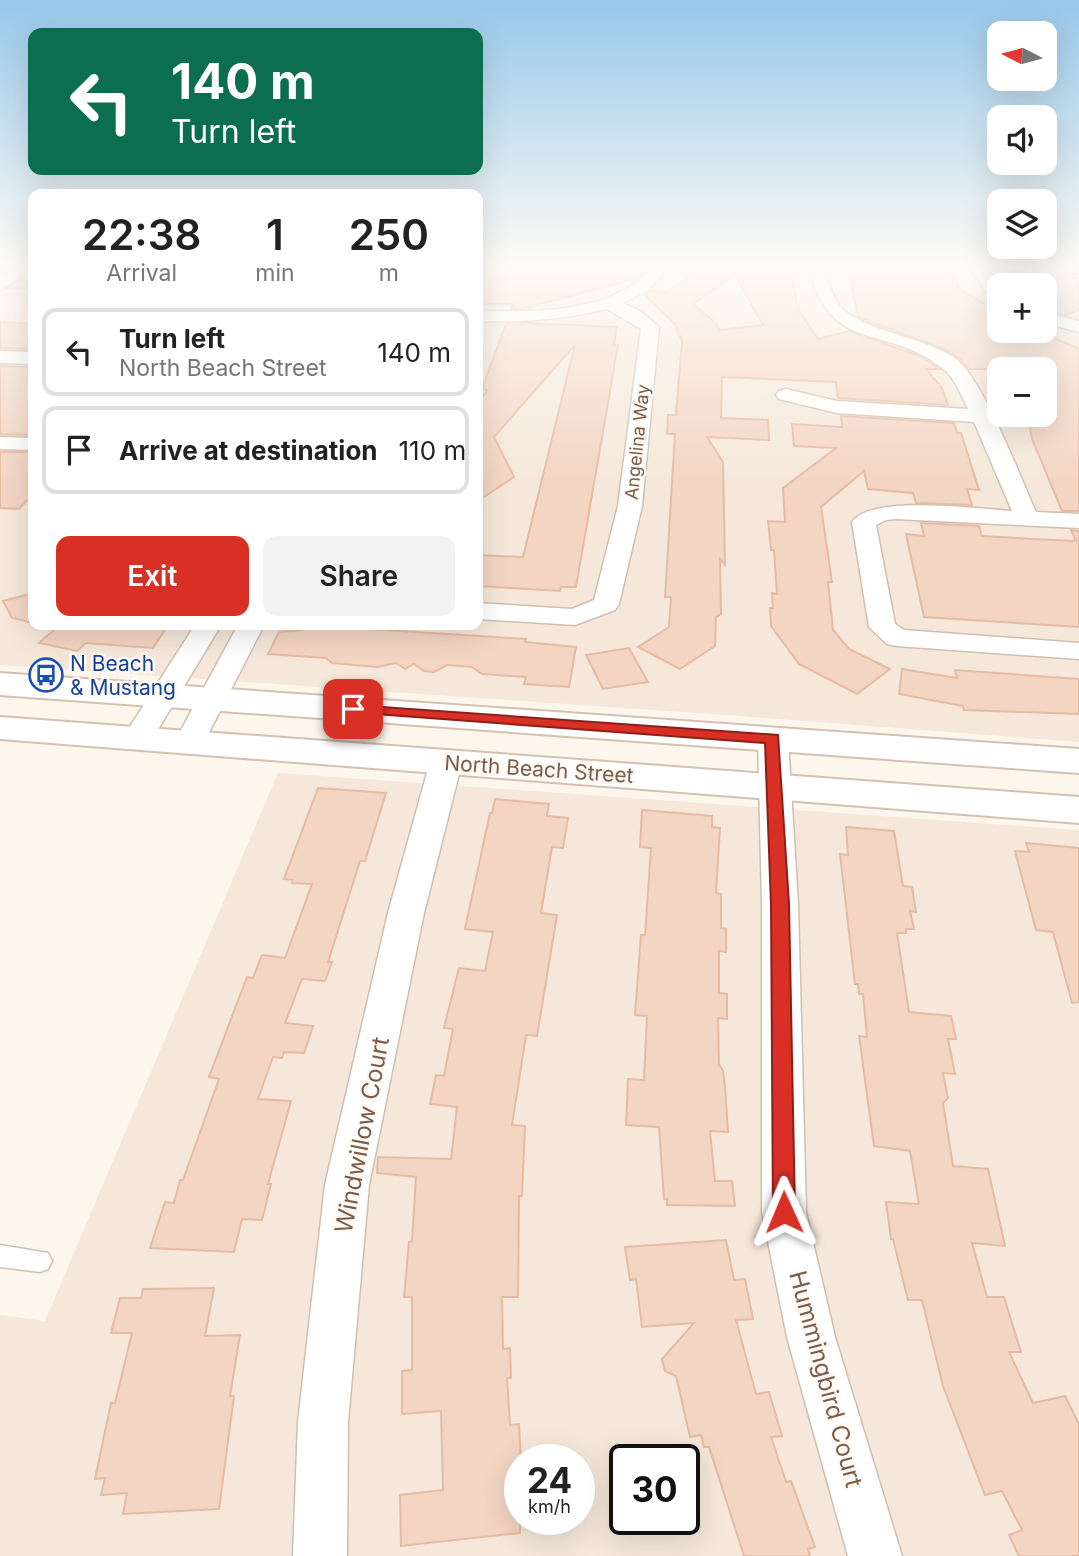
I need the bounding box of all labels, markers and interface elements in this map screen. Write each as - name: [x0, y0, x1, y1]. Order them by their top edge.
- north arrow: [987, 21, 1057, 91]
- map controls: [987, 21, 1057, 427]
- text: 140 m: [171, 52, 315, 111]
- icon: left: [56, 56, 147, 147]
- button: sound: [987, 105, 1057, 175]
- text: Turn left: [171, 112, 296, 151]
- button: layers: [987, 189, 1057, 259]
- text: 22:38: [82, 209, 201, 260]
- text: 1: [266, 209, 284, 260]
- text: 250: [349, 209, 429, 260]
- text: Arrival: [106, 259, 177, 287]
- text: min: [255, 259, 295, 287]
- text: m: [379, 259, 399, 287]
- button: +: [987, 273, 1057, 343]
- text: Turn left: [119, 323, 225, 354]
- icon: left: [60, 333, 98, 371]
- text: 140 m: [377, 337, 451, 368]
- text: North Beach Street: [119, 354, 326, 382]
- button: −: [987, 357, 1057, 427]
- street label: Angelina Way: [620, 383, 654, 501]
- icon: arrive: [60, 431, 98, 469]
- text: Arrive at destination: [119, 435, 378, 466]
- text: 110 m: [399, 435, 466, 466]
- button: Exit: [56, 536, 249, 616]
- button: Share: [263, 536, 455, 616]
- place label: N Beach & Mustang: [70, 651, 176, 700]
- bus stop icon: N Beach & Mustang: [27, 656, 65, 694]
- pin: [323, 679, 383, 739]
- icon: arrive: [334, 690, 372, 728]
- street label: North Beach Street: [444, 750, 634, 788]
- street label: Windwillow Court: [329, 1034, 395, 1236]
- position arrow: [747, 1175, 821, 1249]
- street label: Hummingbird Court: [783, 1268, 869, 1490]
- speed limit sign: 30: [609, 1444, 700, 1535]
- text: 24: [527, 1459, 572, 1501]
- text: km/h: [528, 1496, 571, 1517]

